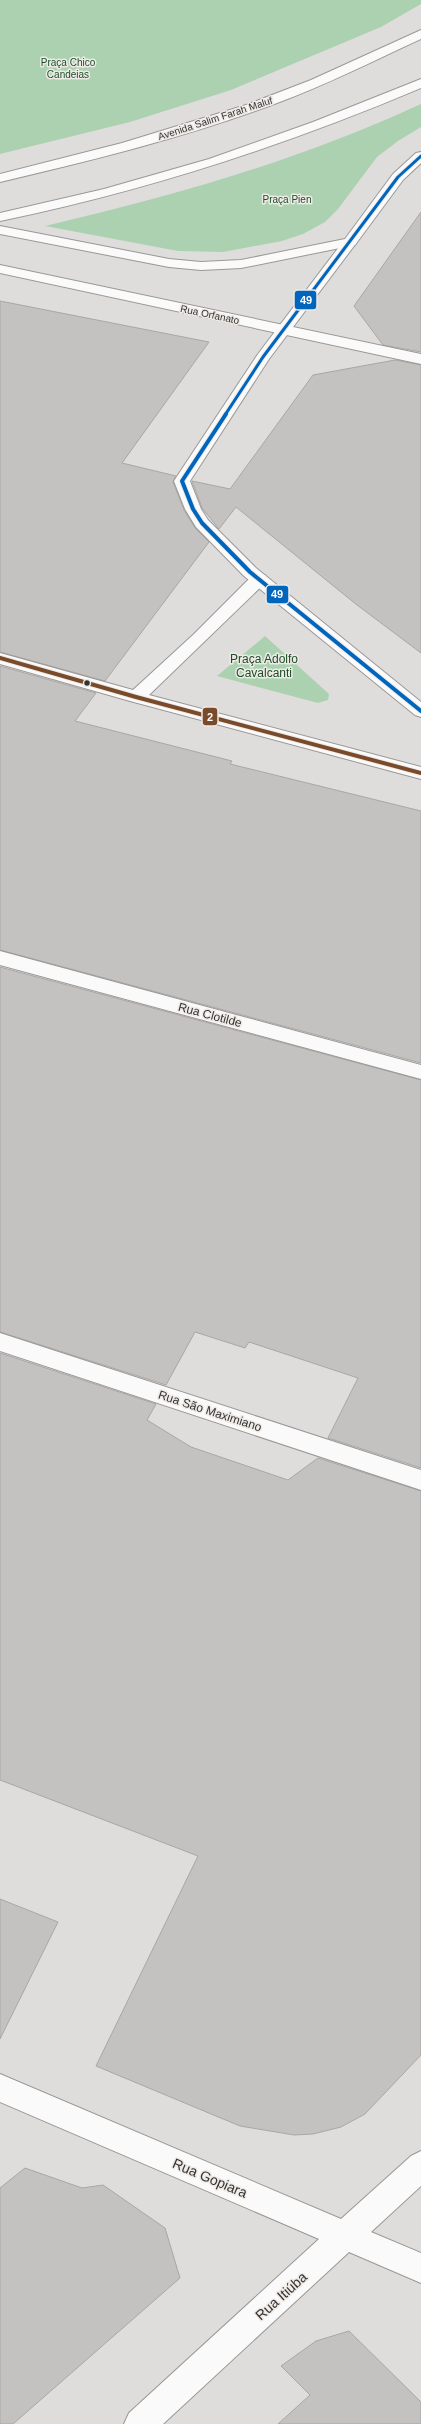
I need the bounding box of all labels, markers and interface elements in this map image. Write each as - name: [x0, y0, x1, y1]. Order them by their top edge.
- park label: Praça Chico Candeias: [41, 57, 96, 80]
- street label: Avenida Salim Farah Maluf: [156, 95, 274, 142]
- park label: Praça Pien: [263, 194, 311, 205]
- line badge: 49: [294, 290, 317, 310]
- text: 49: [300, 294, 312, 306]
- street label: Rua Orfanato: [179, 303, 241, 326]
- line badge: 49: [266, 585, 289, 604]
- text: 49: [271, 588, 283, 600]
- park label: Praça Adolfo Cavalcanti: [230, 652, 298, 680]
- unlabelled marker: [82, 678, 92, 688]
- line badge: 2: [202, 707, 218, 726]
- text: 2: [207, 711, 213, 723]
- street label: Rua Clotilde: [177, 1000, 244, 1030]
- street label: Rua São Maximiano: [156, 1388, 264, 1434]
- street label: Rua Gopiara: [170, 2155, 250, 2201]
- street label: Rua Itiúba: [252, 2269, 310, 2323]

